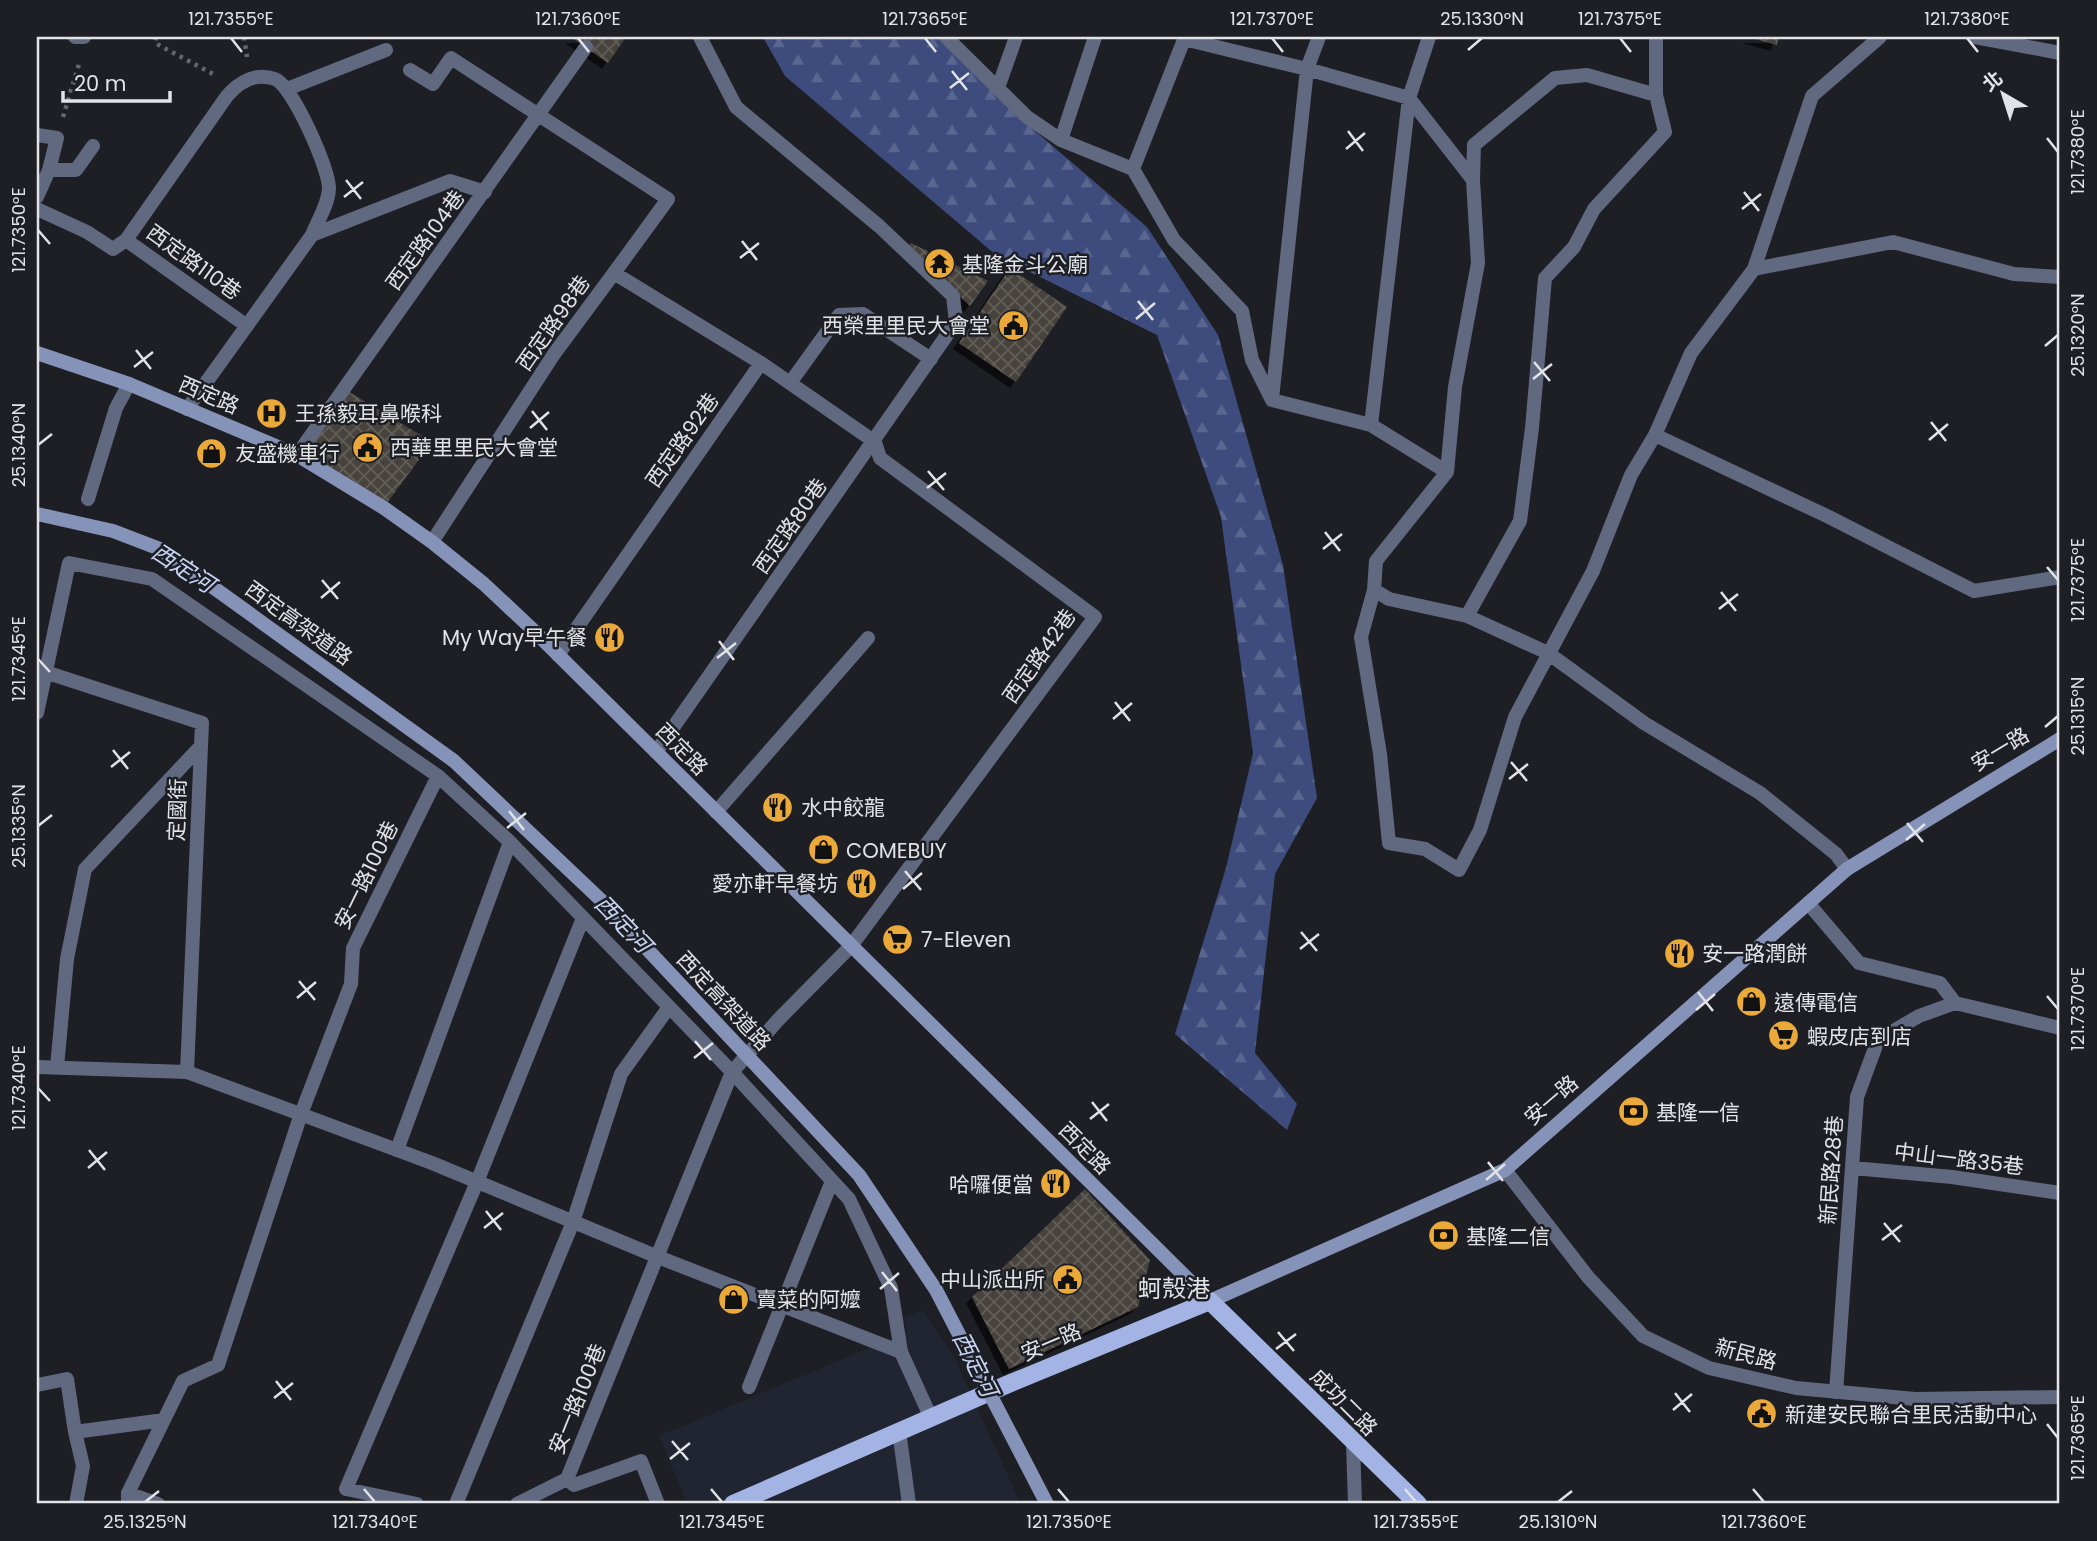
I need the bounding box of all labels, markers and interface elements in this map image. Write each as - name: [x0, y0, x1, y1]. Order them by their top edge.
- text: 121.7355°E: [188, 6, 274, 31]
- text: 121.7360°E: [535, 6, 621, 31]
- text: 121.7365°E: [882, 6, 968, 31]
- text: 121.7370°E: [1230, 6, 1314, 31]
- text: 25.1330°N: [1440, 6, 1524, 31]
- text: 121.7375°E: [1578, 6, 1662, 31]
- text: 121.7380°E: [1924, 6, 2010, 31]
- scale bar: [63, 60, 170, 104]
- north arrow: [1968, 60, 2038, 130]
- text: 北: [1977, 65, 2009, 98]
- text: 20 m: [74, 69, 127, 98]
- text: 121.7380°E: [2065, 109, 2090, 195]
- street label: 西定路104巷: [379, 184, 471, 296]
- text: 121.7350°E: [6, 187, 31, 273]
- street label: 西定路110巷: [141, 218, 247, 306]
- temple icon: 基隆金斗公廟: [922, 247, 956, 281]
- place label: 基隆金斗公廟: [962, 250, 1088, 279]
- street label: 西定路98巷: [509, 269, 597, 377]
- text: 25.1320°N: [2065, 293, 2090, 377]
- public building icon: 西榮里里民大會堂: [996, 308, 1030, 342]
- place label: 西榮里里民大會堂: [822, 311, 990, 340]
- street label: 西定路: [174, 369, 244, 421]
- street label: 西定路92巷: [639, 387, 725, 493]
- hospital icon: 王孫毅耳鼻喉科: [255, 396, 289, 430]
- place label: 王孫毅耳鼻喉科: [295, 399, 442, 428]
- text: 25.1340°N: [6, 403, 31, 487]
- public building icon: 西華里里民大會堂: [350, 430, 384, 464]
- place label: 西華里里民大會堂: [390, 433, 558, 462]
- shop icon: 友盛機車行: [195, 436, 229, 470]
- place label: 友盛機車行: [235, 439, 340, 468]
- street label: 西定路80巷: [746, 472, 834, 580]
- water label: 西定河: [145, 536, 224, 602]
- text: 121.7375°E: [2065, 538, 2090, 622]
- street label: 西定高架道路: [240, 574, 358, 672]
- street label: 西定路42巷: [996, 603, 1082, 709]
- text: 121.7345°E: [6, 616, 31, 702]
- restaurant icon: My Way早午餐: [593, 620, 627, 654]
- place label: My Way早午餐: [442, 623, 587, 652]
- text: 25.1315°N: [2065, 677, 2090, 755]
- street label: 西定路: [649, 716, 715, 782]
- street label: 安一路: [1966, 720, 2034, 778]
- street label: 定國街: [161, 778, 193, 842]
- text: 25.1335°N: [6, 784, 31, 868]
- restaurant icon: 水中餃龍: [761, 790, 795, 824]
- place label: 水中餃龍: [801, 793, 885, 822]
- street label: 安一路100巷: [327, 816, 405, 934]
- shop icon: COMEBUY: [806, 833, 840, 867]
- place label: COMEBUY: [846, 836, 947, 865]
- restaurant icon: 愛亦軒早餐坊: [844, 866, 878, 900]
- place label: 愛亦軒早餐坊: [712, 869, 838, 898]
- water label: 西定河: [588, 888, 661, 963]
- supermarket icon: 7-Eleven: [881, 922, 915, 956]
- place label: 7-Eleven: [921, 925, 1011, 954]
- restaurant icon: 安一路潤餅: [1662, 936, 1696, 970]
- place label: 安一路潤餅: [1702, 939, 1807, 968]
- street label: 西定高架道路: [670, 945, 778, 1057]
- text: 121.7370°E: [2065, 967, 2090, 1051]
- shop icon: 遠傳電信: [1734, 985, 1768, 1019]
- place label: 遠傳電信: [1774, 988, 1858, 1017]
- supermarket icon: 蝦皮店到店: [1767, 1019, 1801, 1053]
- place label: 蝦皮店到店: [1807, 1022, 1912, 1051]
- text: 121.7340°E: [6, 1045, 31, 1131]
- street label: 安一路: [1518, 1068, 1584, 1132]
- bank icon: 基隆一信: [1616, 1095, 1650, 1129]
- place label: 基隆一信: [1656, 1098, 1740, 1127]
- street label: 新民路28巷: [1813, 1114, 1849, 1226]
- street label: 西定路: [1052, 1115, 1118, 1181]
- street label: 中山一路35巷: [1892, 1137, 2026, 1181]
- restaurant icon: 哈囉便當: [1039, 1167, 1073, 1201]
- place label: 哈囉便當: [949, 1170, 1033, 1199]
- bank icon: 基隆二信: [1426, 1219, 1460, 1253]
- place label: 基隆二信: [1466, 1222, 1550, 1251]
- public building icon: 中山派出所: [1051, 1262, 1085, 1296]
- place label: 中山派出所: [940, 1265, 1045, 1294]
- district label: 蚵殼港: [1138, 1272, 1210, 1305]
- shop icon: 賣菜的阿嬤: [716, 1282, 750, 1316]
- place label: 賣菜的阿嬤: [756, 1285, 861, 1314]
- street label: 安一路: [1016, 1316, 1086, 1368]
- water label: 西定河: [945, 1326, 1007, 1406]
- street label: 新民路: [1712, 1332, 1780, 1376]
- street label: 安一路100巷: [542, 1339, 612, 1459]
- street label: 成功二路: [1304, 1362, 1384, 1442]
- text: 121.7365°E: [2065, 1395, 2090, 1481]
- public building icon: 新建安民聯合里民活動中心: [1745, 1397, 1779, 1431]
- place label: 新建安民聯合里民活動中心: [1785, 1400, 2037, 1429]
- text: 25.1325°N: [103, 1509, 187, 1534]
- text: 121.7340°E: [332, 1509, 418, 1534]
- text: 121.7345°E: [679, 1509, 765, 1534]
- text: 121.7350°E: [1026, 1509, 1112, 1534]
- text: 121.7355°E: [1373, 1509, 1459, 1534]
- text: 25.1310°N: [1519, 1509, 1597, 1534]
- text: 121.7360°E: [1721, 1509, 1807, 1534]

